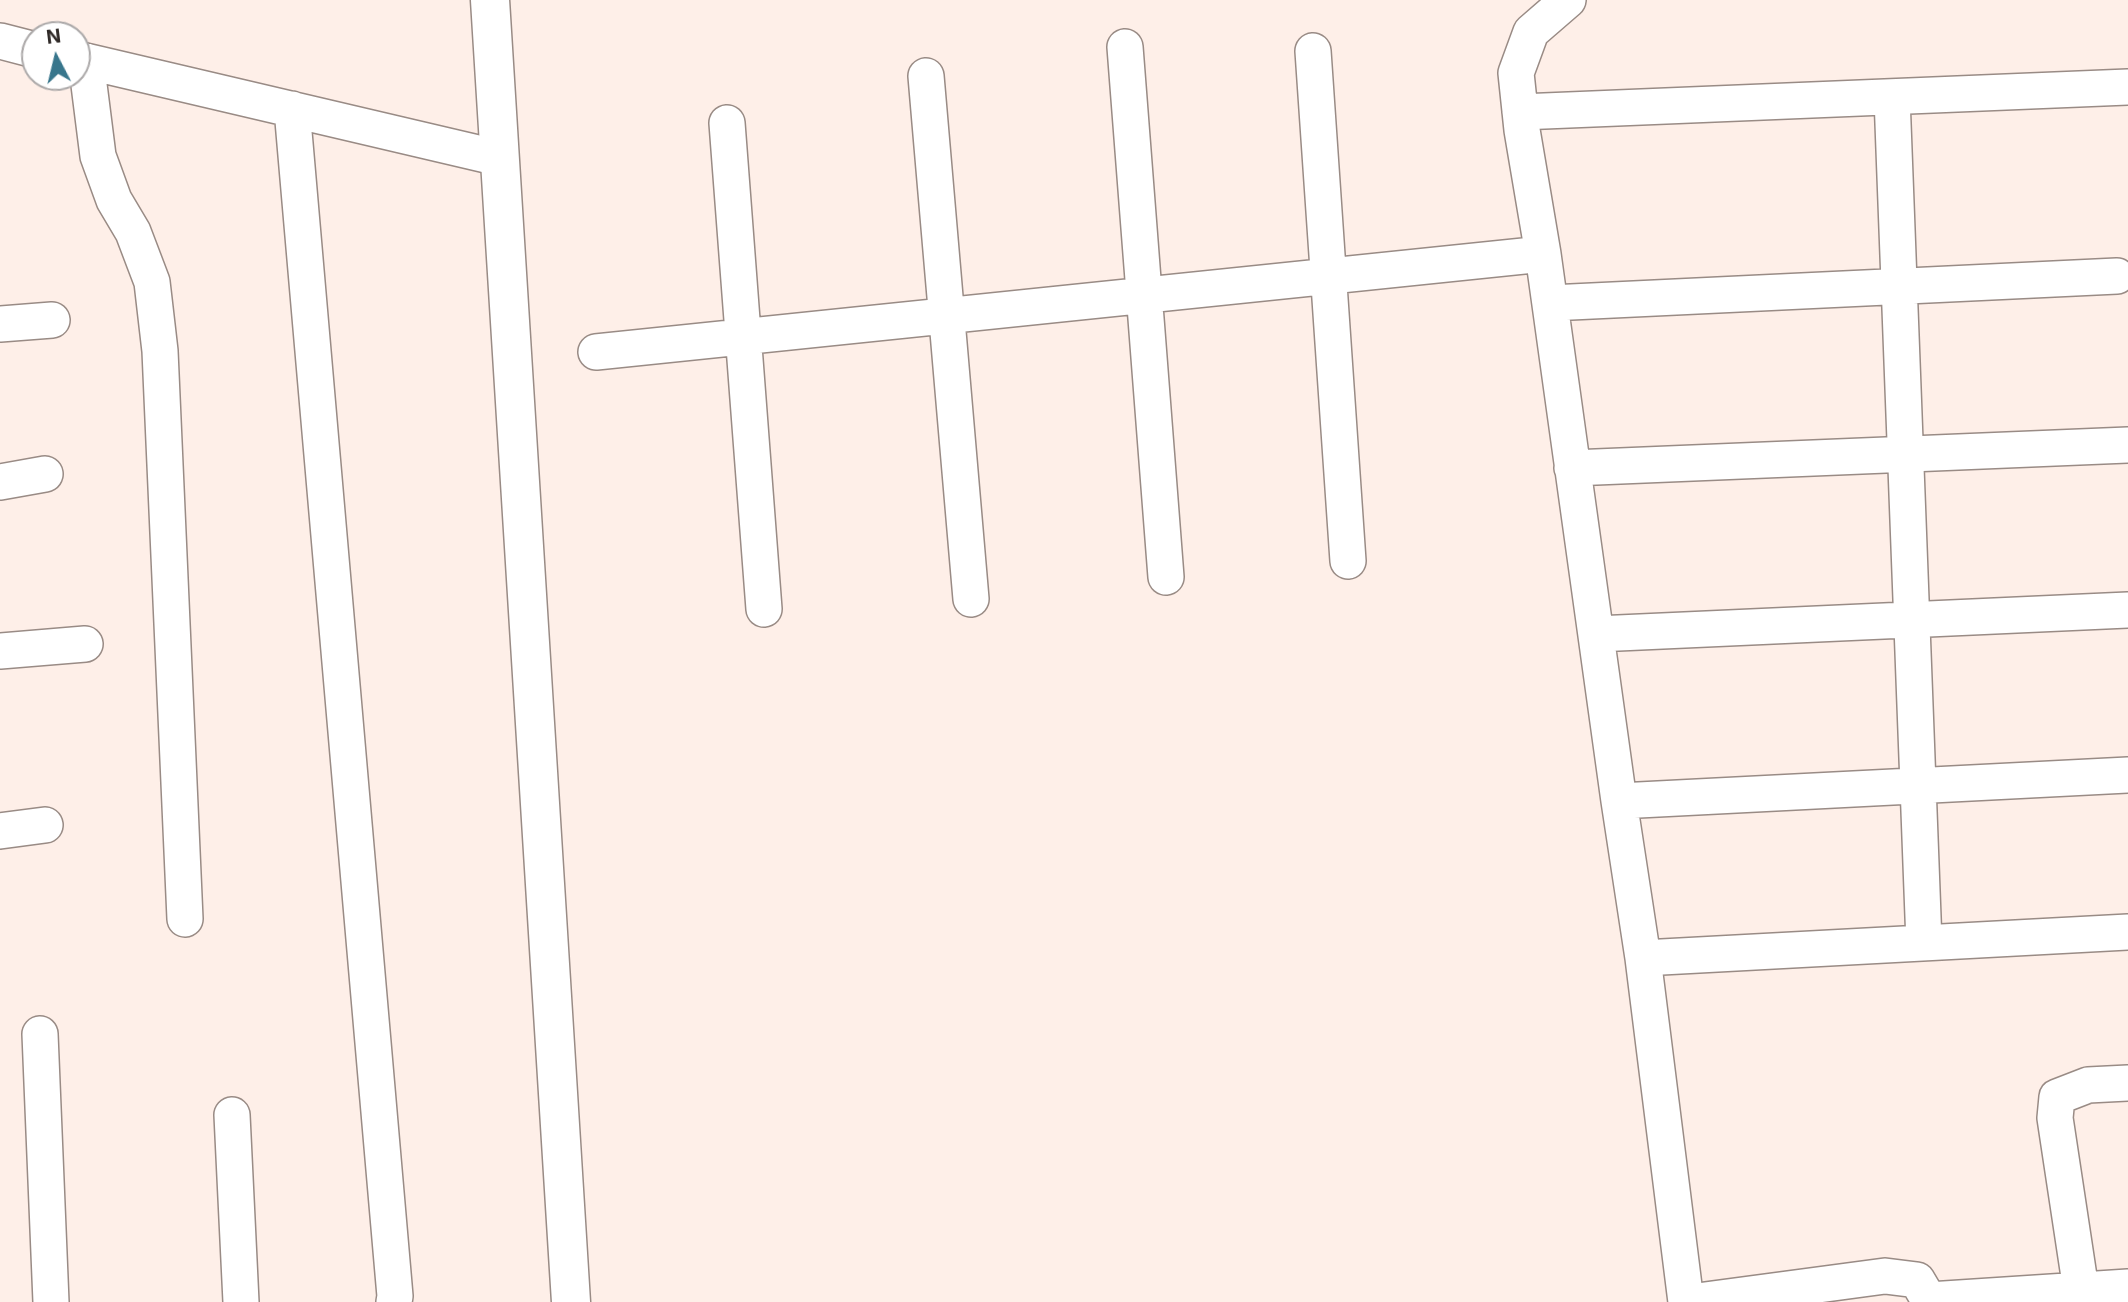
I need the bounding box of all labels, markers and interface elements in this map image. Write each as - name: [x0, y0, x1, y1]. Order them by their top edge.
- north arrow: [21, 21, 91, 91]
- text: N: [45, 24, 62, 49]

